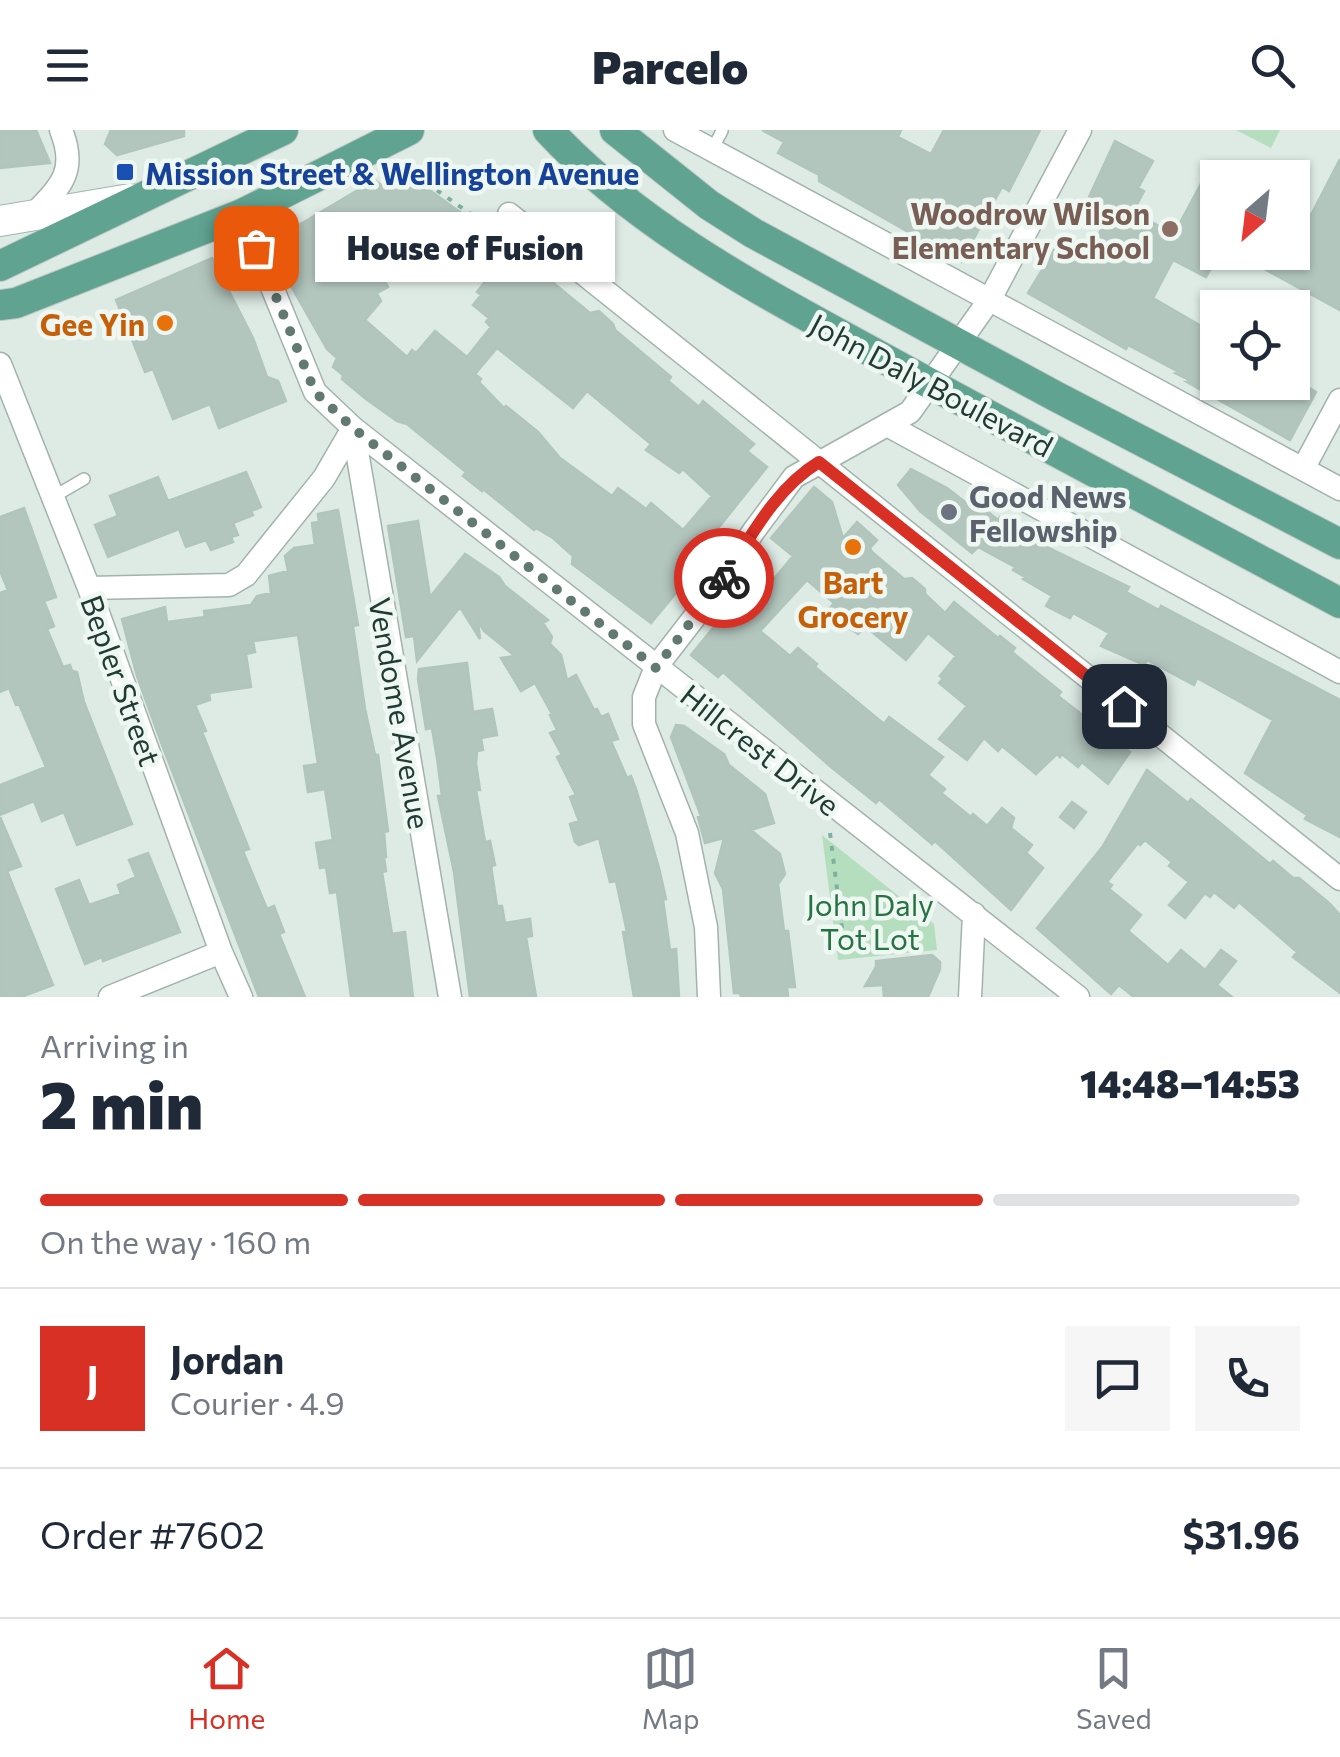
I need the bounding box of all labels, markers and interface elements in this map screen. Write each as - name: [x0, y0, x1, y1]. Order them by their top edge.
- icon: menu: [40, 38, 95, 93]
- text: Parcelo: [592, 38, 748, 93]
- icon: search: [1245, 38, 1300, 93]
- place label: Mission Street & Wellington Avenue: [145, 154, 639, 191]
- north arrow: [1200, 160, 1310, 270]
- map controls: [1200, 160, 1310, 400]
- marker: Mission Street & Wellington Avenue: [114, 161, 136, 183]
- place label: Woodrow Wilson Elementary School: [892, 194, 1150, 265]
- pin: [214, 206, 299, 291]
- callout: House of Fusion: [316, 213, 616, 283]
- marker: Woodrow Wilson Elementary School: [1159, 218, 1181, 240]
- icon: bag: [229, 221, 284, 276]
- text: House of Fusion: [346, 227, 584, 267]
- button: locate: [1200, 290, 1310, 400]
- street label: John Daly Boulevard: [804, 304, 1060, 464]
- place label: Gee Yin: [40, 305, 145, 342]
- marker: Gee Yin: [154, 312, 176, 334]
- place label: Good News Fellowship: [969, 477, 1127, 548]
- marker: Good News Fellowship: [938, 501, 960, 523]
- courier: [674, 528, 774, 628]
- marker: Bart Grocery: [842, 536, 864, 558]
- icon: bike: [697, 551, 752, 606]
- place label: Bart Grocery: [798, 563, 909, 634]
- street label: Bepler Street: [74, 590, 170, 770]
- street label: Vendome Avenue: [362, 594, 440, 832]
- pin: [1082, 664, 1167, 749]
- street label: Hillcrest Drive: [674, 675, 848, 823]
- icon: home: [1097, 679, 1152, 734]
- park label: John Daly Tot Lot: [806, 885, 934, 956]
- text: Arriving in: [40, 1025, 189, 1065]
- text: 14:48–14:53: [1080, 1059, 1300, 1106]
- text: 2 min: [40, 1063, 203, 1142]
- text: On the way · 160 m: [40, 1221, 311, 1261]
- button: chat: [1065, 1326, 1170, 1431]
- button: phone: [1195, 1326, 1300, 1431]
- text: Jordan: [170, 1335, 284, 1382]
- text: J: [86, 1355, 99, 1402]
- text: Courier · 4.9: [170, 1382, 345, 1422]
- text: Order #7602: [40, 1510, 265, 1557]
- text: $31.96: [1182, 1510, 1300, 1557]
- tab: Home: [188, 1641, 265, 1735]
- tab: Map: [642, 1641, 700, 1735]
- tab: Saved: [1076, 1641, 1152, 1735]

